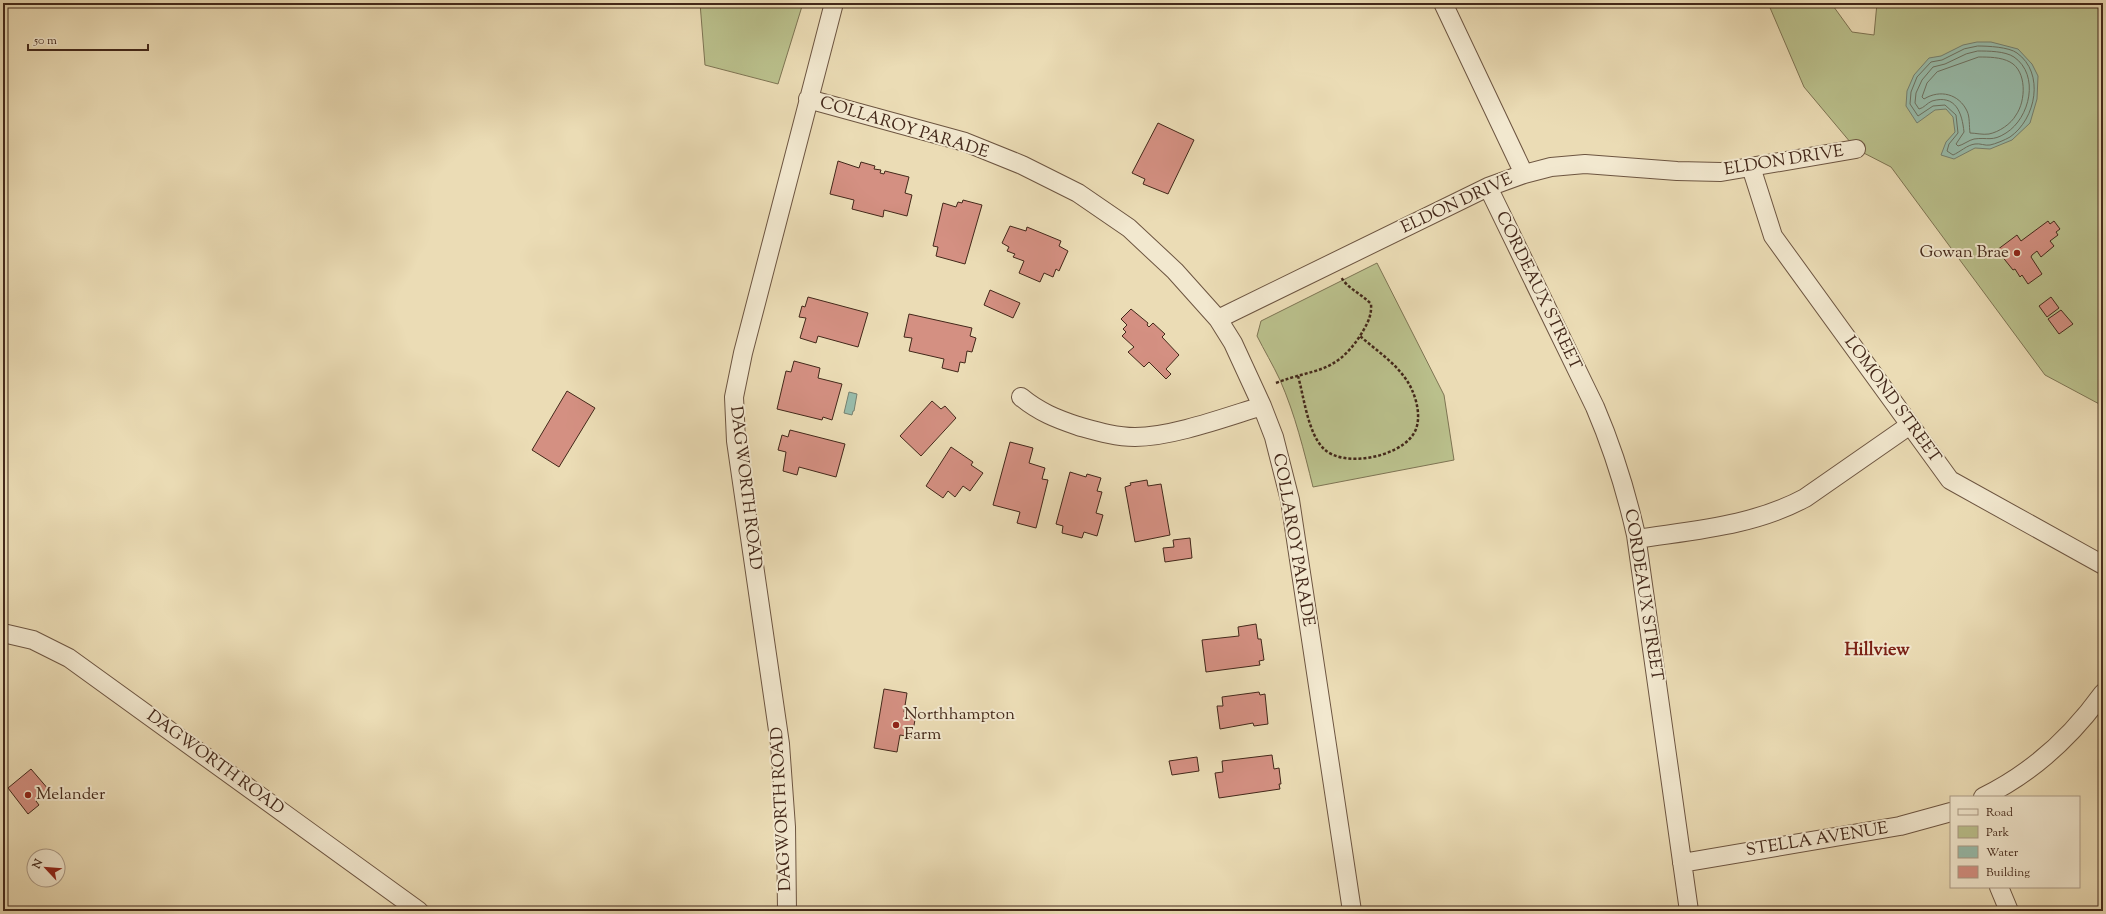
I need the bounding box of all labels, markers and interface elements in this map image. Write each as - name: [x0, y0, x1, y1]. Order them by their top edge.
- scale bar: [28, 26, 148, 52]
- text: 50 m: [33, 32, 57, 50]
- street label: COLLAROY PARADE: [817, 91, 991, 165]
- street label: ELDON DRIVE: [1723, 140, 1845, 182]
- street label: ELDON DRIVE: [1397, 168, 1517, 240]
- street label: CORDEAUX STREET: [1489, 208, 1587, 374]
- place label: Gowan Brae: [1919, 241, 2009, 265]
- marker: Gowan Brae: [2012, 248, 2022, 258]
- street label: LOMOND STREET: [1838, 332, 1946, 468]
- street label: DAGWORTH ROAD: [723, 405, 767, 571]
- street label: COLLAROY PARADE: [1266, 451, 1320, 629]
- street label: CORDEAUX STREET: [1618, 507, 1668, 683]
- district label: Hillview: [1844, 638, 1910, 664]
- place label: Northhampton Farm: [904, 703, 1015, 747]
- street label: DAGWORTH ROAD: [141, 705, 289, 821]
- marker: Northhampton Farm: [891, 720, 901, 730]
- street label: DAGWORTH ROAD: [766, 726, 798, 892]
- place label: Melander: [36, 783, 106, 807]
- marker: Melander: [23, 790, 33, 800]
- legend: [1950, 796, 2080, 888]
- text: Road: [1986, 804, 2013, 822]
- street label: STELLA AVENUE: [1744, 817, 1890, 863]
- text: Park: [1986, 824, 2009, 842]
- text: Water: [1986, 844, 2019, 862]
- north arrow: [26, 848, 66, 888]
- text: N: [28, 856, 47, 872]
- text: Building: [1986, 864, 2030, 882]

